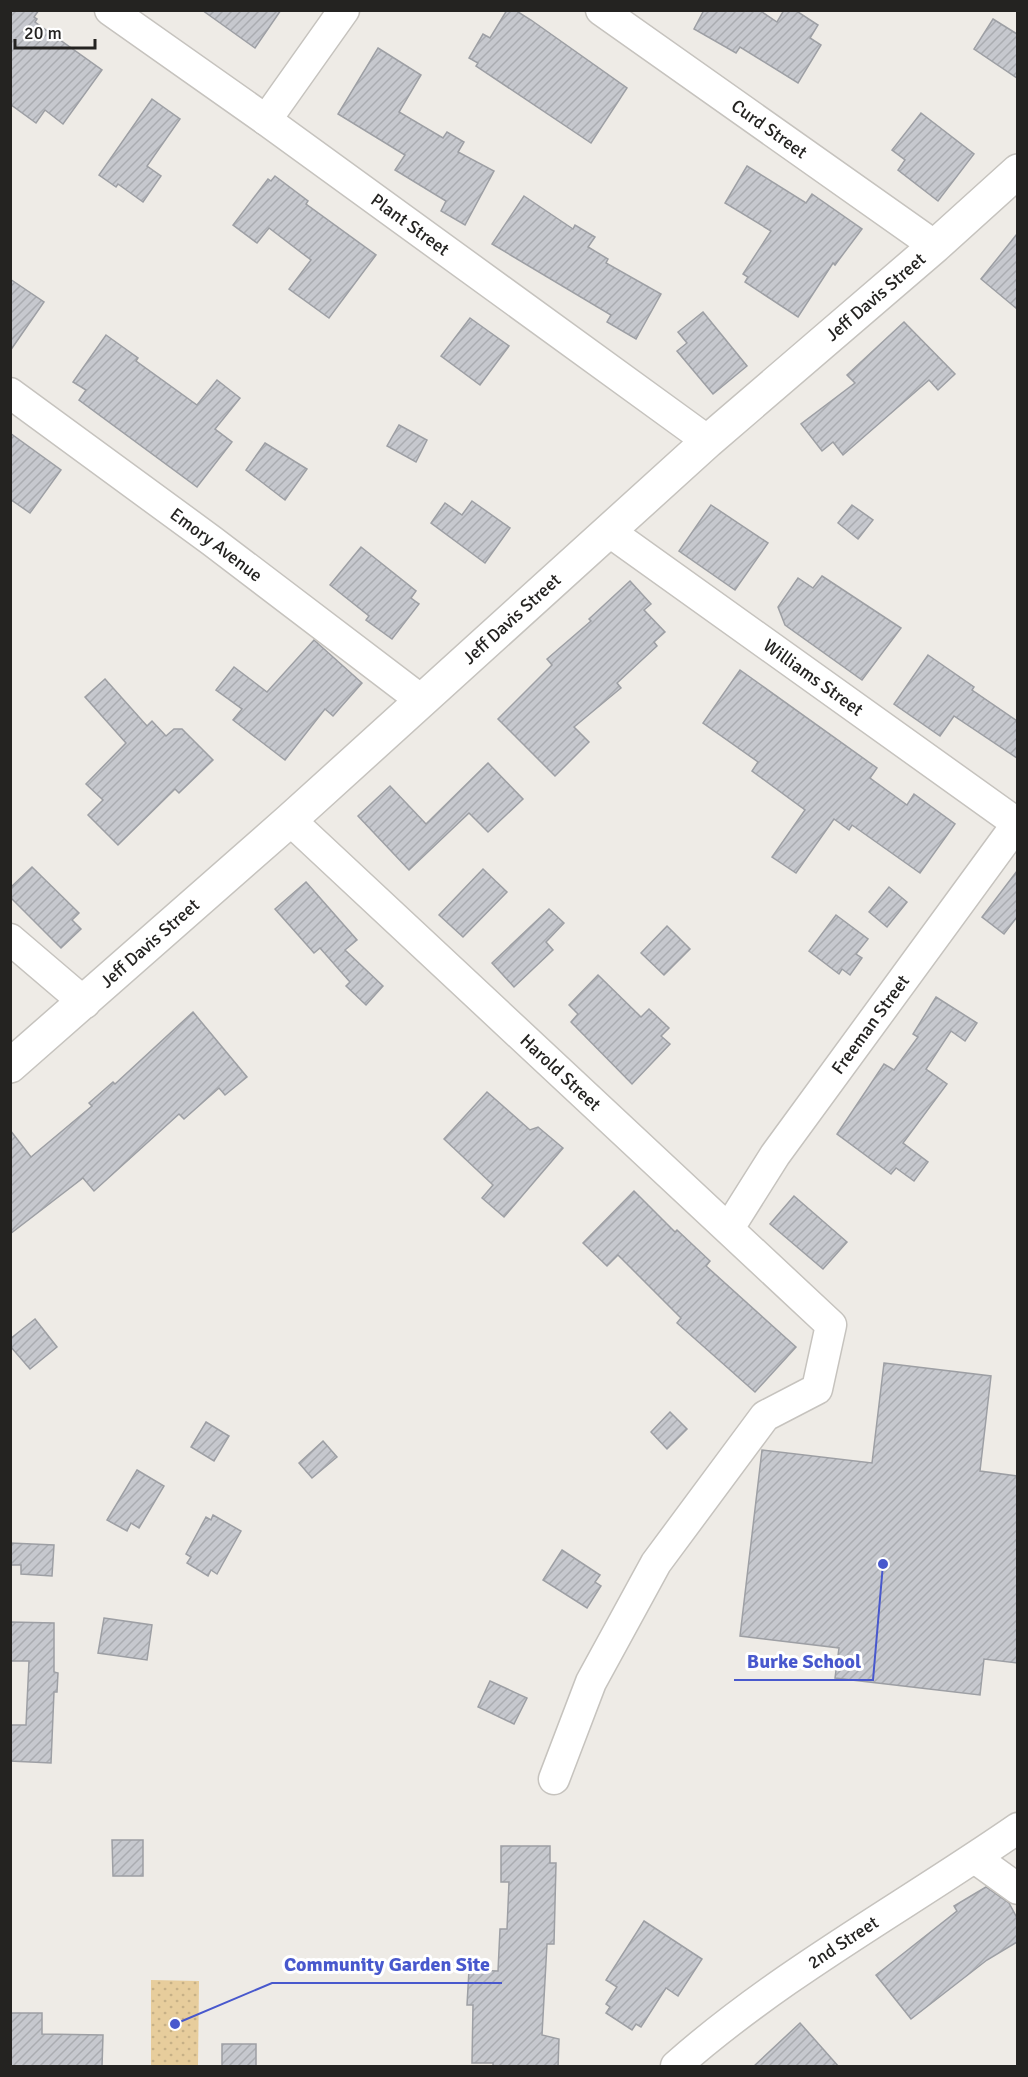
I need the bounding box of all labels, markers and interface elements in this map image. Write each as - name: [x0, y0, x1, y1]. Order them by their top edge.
- scale bar: [15, 12, 94, 50]
- text: 20 m: [24, 22, 62, 44]
- street label: Curd Street: [727, 95, 811, 163]
- street label: Plant Street: [367, 189, 454, 261]
- street label: Jeff Davis Street: [821, 248, 930, 346]
- street label: Emory Avenue: [166, 503, 267, 586]
- street label: Jeff Davis Street: [458, 569, 565, 669]
- street label: Williams Street: [759, 634, 868, 721]
- street label: Jeff Davis Street: [96, 894, 204, 993]
- street label: Freeman Street: [827, 971, 914, 1078]
- street label: Harold Street: [515, 1029, 605, 1116]
- callout: Burke School: [734, 1642, 873, 1680]
- text: Burke School: [747, 1649, 861, 1674]
- street label: 2nd Street: [804, 1911, 883, 1974]
- callout: Community Garden Site: [272, 1945, 502, 1983]
- text: Community Garden Site: [284, 1952, 490, 1977]

